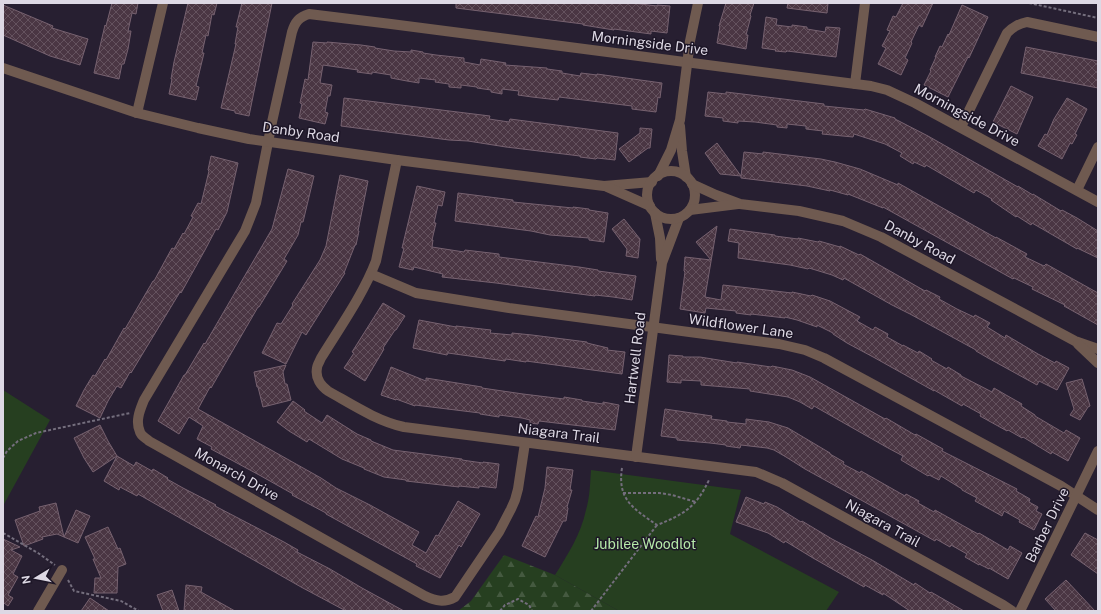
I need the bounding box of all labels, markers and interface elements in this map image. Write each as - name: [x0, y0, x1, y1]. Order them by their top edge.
- street label: Morningside Drive: [591, 28, 709, 58]
- street label: Morningside Drive: [911, 80, 1023, 150]
- street label: Danby Road: [261, 119, 341, 145]
- street label: Danby Road: [882, 217, 958, 267]
- street label: Hartwell Road: [621, 311, 649, 405]
- street label: Wildflower Lane: [688, 311, 794, 341]
- street label: Niagara Trail: [517, 420, 601, 446]
- street label: Monarch Drive: [192, 444, 282, 504]
- street label: Barber Drive: [1022, 485, 1072, 565]
- street label: Niagara Trail: [843, 496, 923, 550]
- park label: Jubilee Woodlot: [594, 536, 696, 552]
- north arrow: [16, 558, 56, 598]
- text: N: [19, 574, 33, 585]

